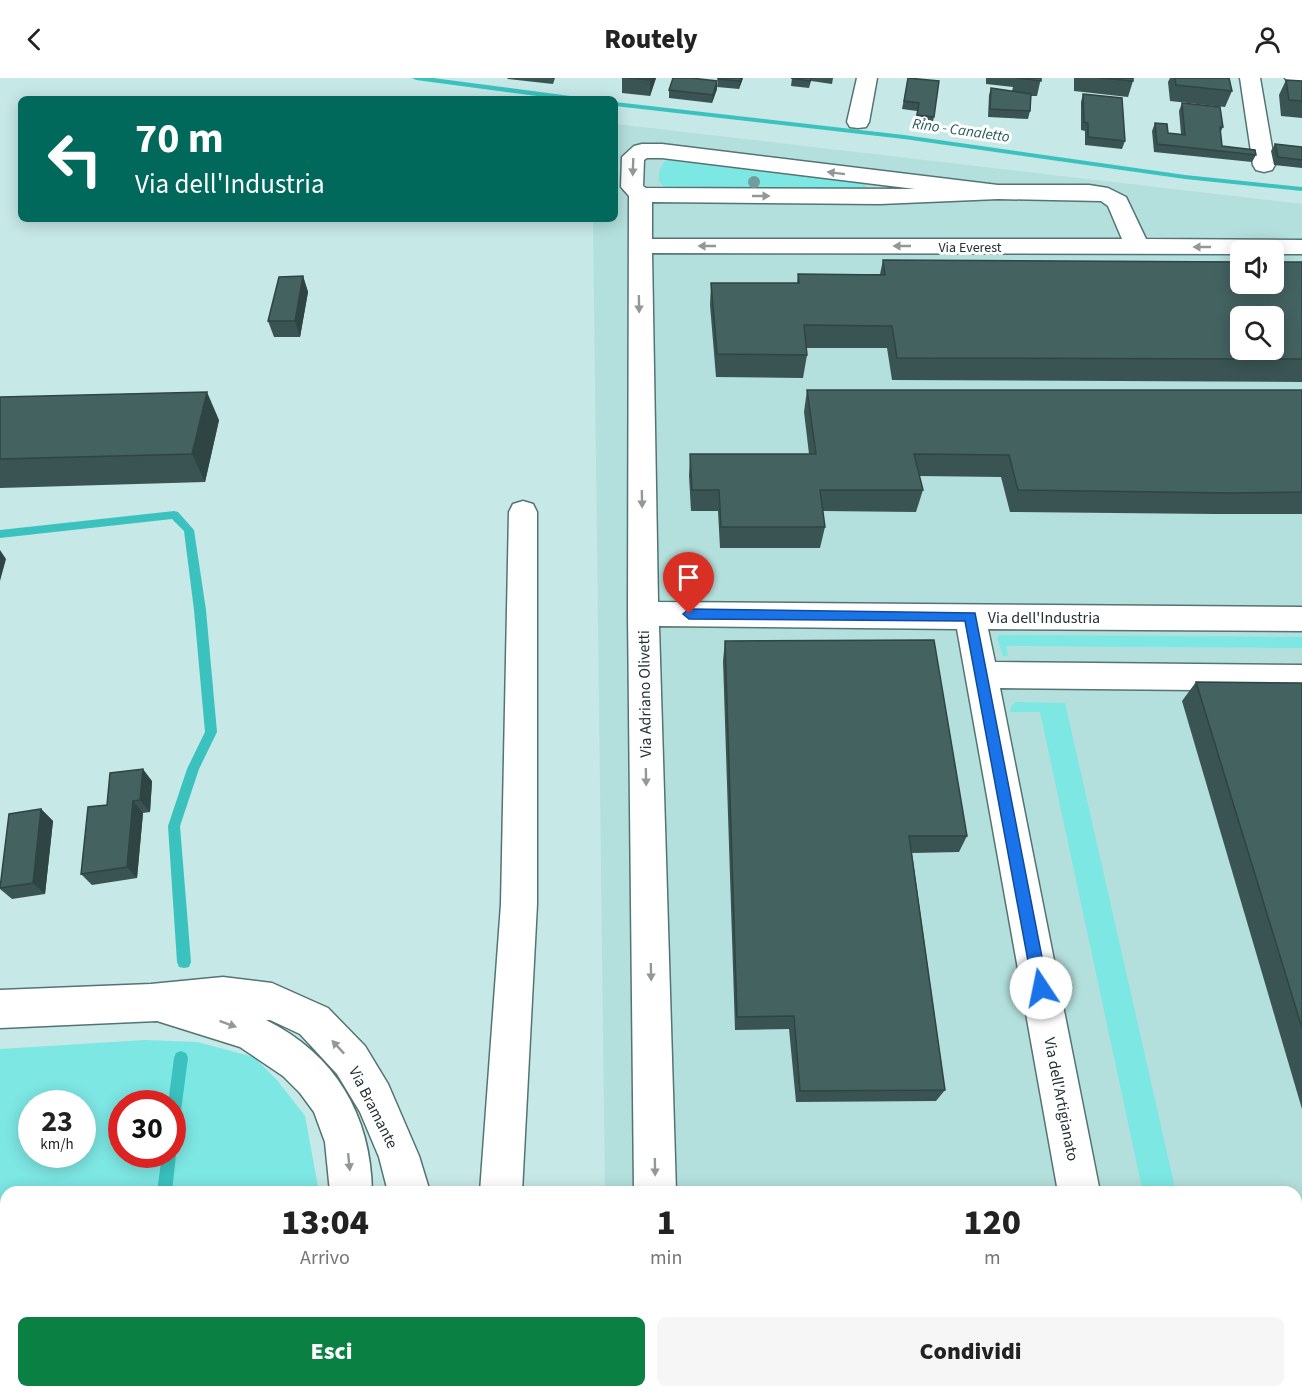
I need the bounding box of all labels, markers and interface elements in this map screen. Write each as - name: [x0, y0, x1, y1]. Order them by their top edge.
- text: Routely: [604, 20, 698, 59]
- icon: back: [18, 23, 51, 56]
- icon: person: [1251, 23, 1284, 56]
- text: 70 m: [135, 109, 224, 169]
- water label: Rino - Canaletto: [911, 113, 1011, 148]
- icon: left: [36, 120, 114, 198]
- one-way arrow: [628, 158, 637, 177]
- text: Via dell'Industria: [135, 165, 325, 204]
- one-way arrow: [826, 168, 845, 178]
- one-way arrow: [752, 191, 771, 201]
- street label: Via Everest: [938, 238, 1002, 258]
- map controls: [1230, 240, 1284, 360]
- button: sound: [1230, 240, 1284, 294]
- one-way arrow: [697, 241, 716, 251]
- one-way arrow: [892, 241, 911, 251]
- one-way arrow: [1192, 243, 1211, 252]
- one-way arrow: [634, 295, 644, 314]
- button: search: [1230, 306, 1284, 360]
- one-way arrow: [637, 490, 646, 509]
- pin: [663, 552, 714, 614]
- icon: arrive: [672, 561, 705, 594]
- street label: Via dell'Industria: [988, 607, 1100, 629]
- street label: Via Adriano Olivetti: [633, 630, 657, 758]
- one-way arrow: [642, 768, 651, 787]
- position arrow: [1009, 956, 1073, 1020]
- one-way arrow: [646, 963, 655, 982]
- one-way arrow: [219, 1020, 237, 1029]
- street label: Via dell'Artigianato: [1038, 1035, 1084, 1163]
- one-way arrow: [332, 1040, 346, 1054]
- street label: Via Bramante: [343, 1063, 403, 1152]
- speed limit sign: 30: [108, 1090, 186, 1168]
- text: 23: [41, 1100, 73, 1143]
- text: km/h: [40, 1134, 74, 1155]
- one-way arrow: [344, 1152, 354, 1171]
- one-way arrow: [650, 1158, 659, 1177]
- text: 13:04: [281, 1197, 369, 1248]
- text: 1: [657, 1197, 676, 1248]
- text: 120: [963, 1197, 1021, 1248]
- text: Arrivo: [300, 1244, 350, 1272]
- text: min: [650, 1244, 682, 1272]
- text: m: [984, 1244, 1000, 1272]
- button: Esci: [18, 1317, 645, 1386]
- button: Condividi: [657, 1317, 1284, 1386]

